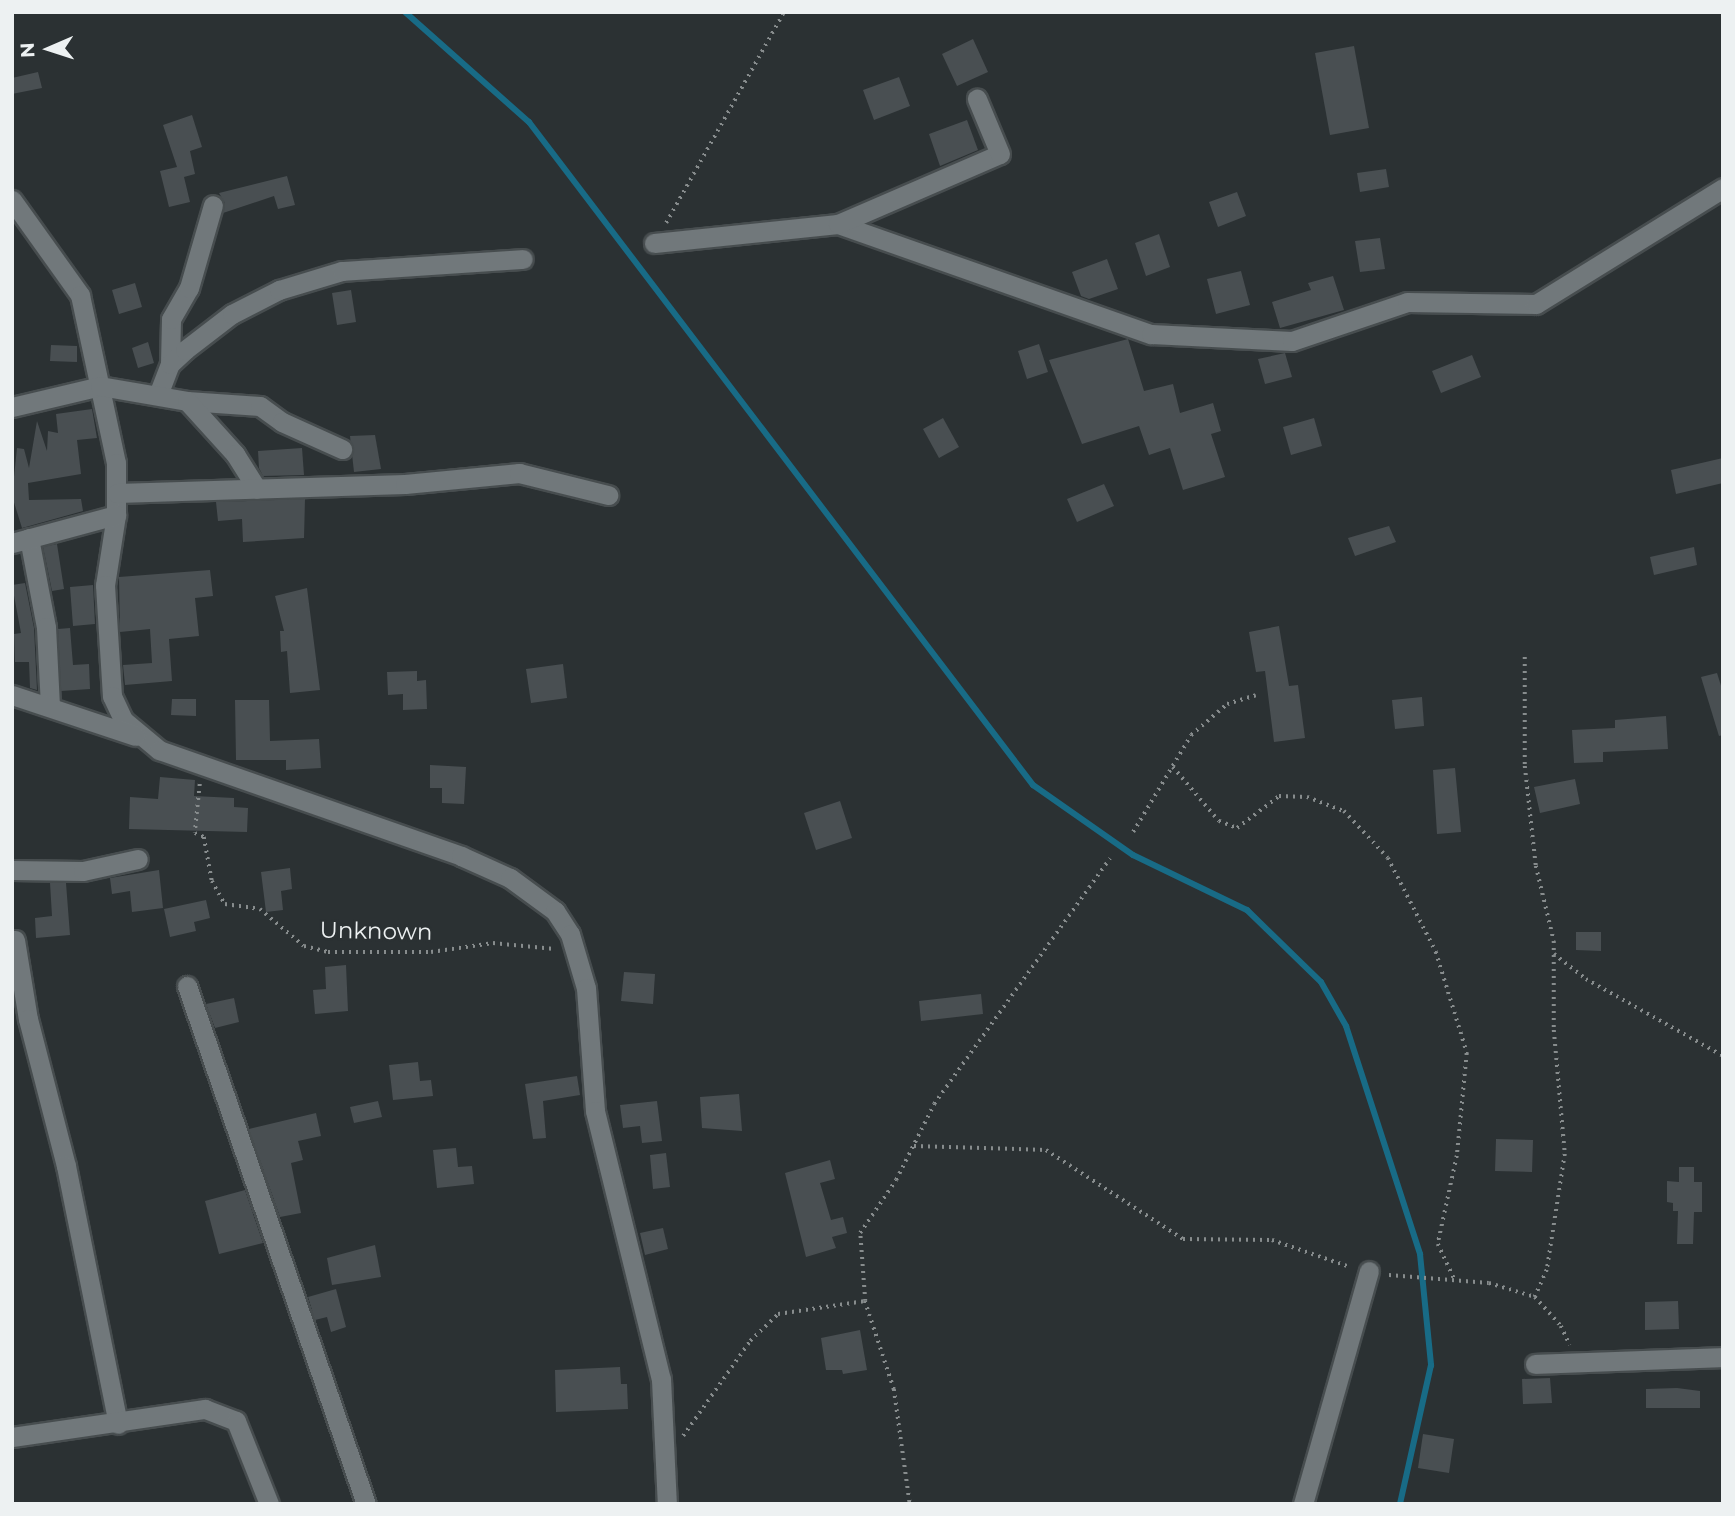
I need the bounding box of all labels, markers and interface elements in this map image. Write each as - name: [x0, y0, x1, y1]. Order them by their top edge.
- north arrow: [14, 14, 84, 84]
- text: N: [16, 42, 39, 58]
- street label: Unknown: [319, 916, 433, 946]

